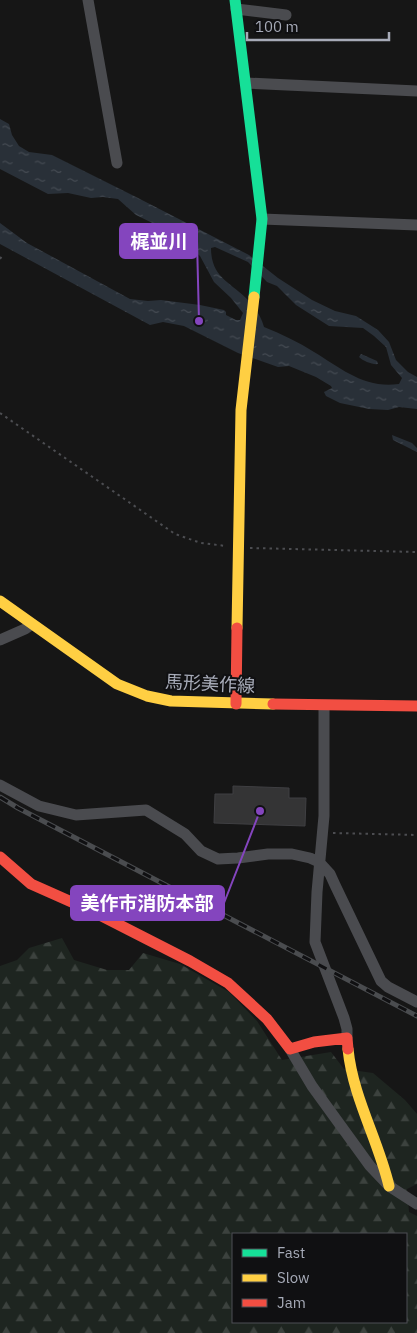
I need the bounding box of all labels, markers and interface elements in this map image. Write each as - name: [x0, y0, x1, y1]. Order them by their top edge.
- scale bar: [247, 10, 390, 42]
- text: 100 m: [255, 17, 299, 36]
- callout: 梶並川: [120, 224, 197, 258]
- text: 梶並川: [130, 229, 188, 253]
- street label: 馬形美作線: [164, 670, 256, 697]
- callout: 美作市消防本部: [71, 886, 224, 920]
- text: 美作市消防本部: [80, 891, 214, 915]
- legend: [232, 1233, 407, 1323]
- text: Fast: [277, 1243, 305, 1262]
- text: Slow: [277, 1268, 310, 1287]
- text: Jam: [277, 1293, 306, 1312]

